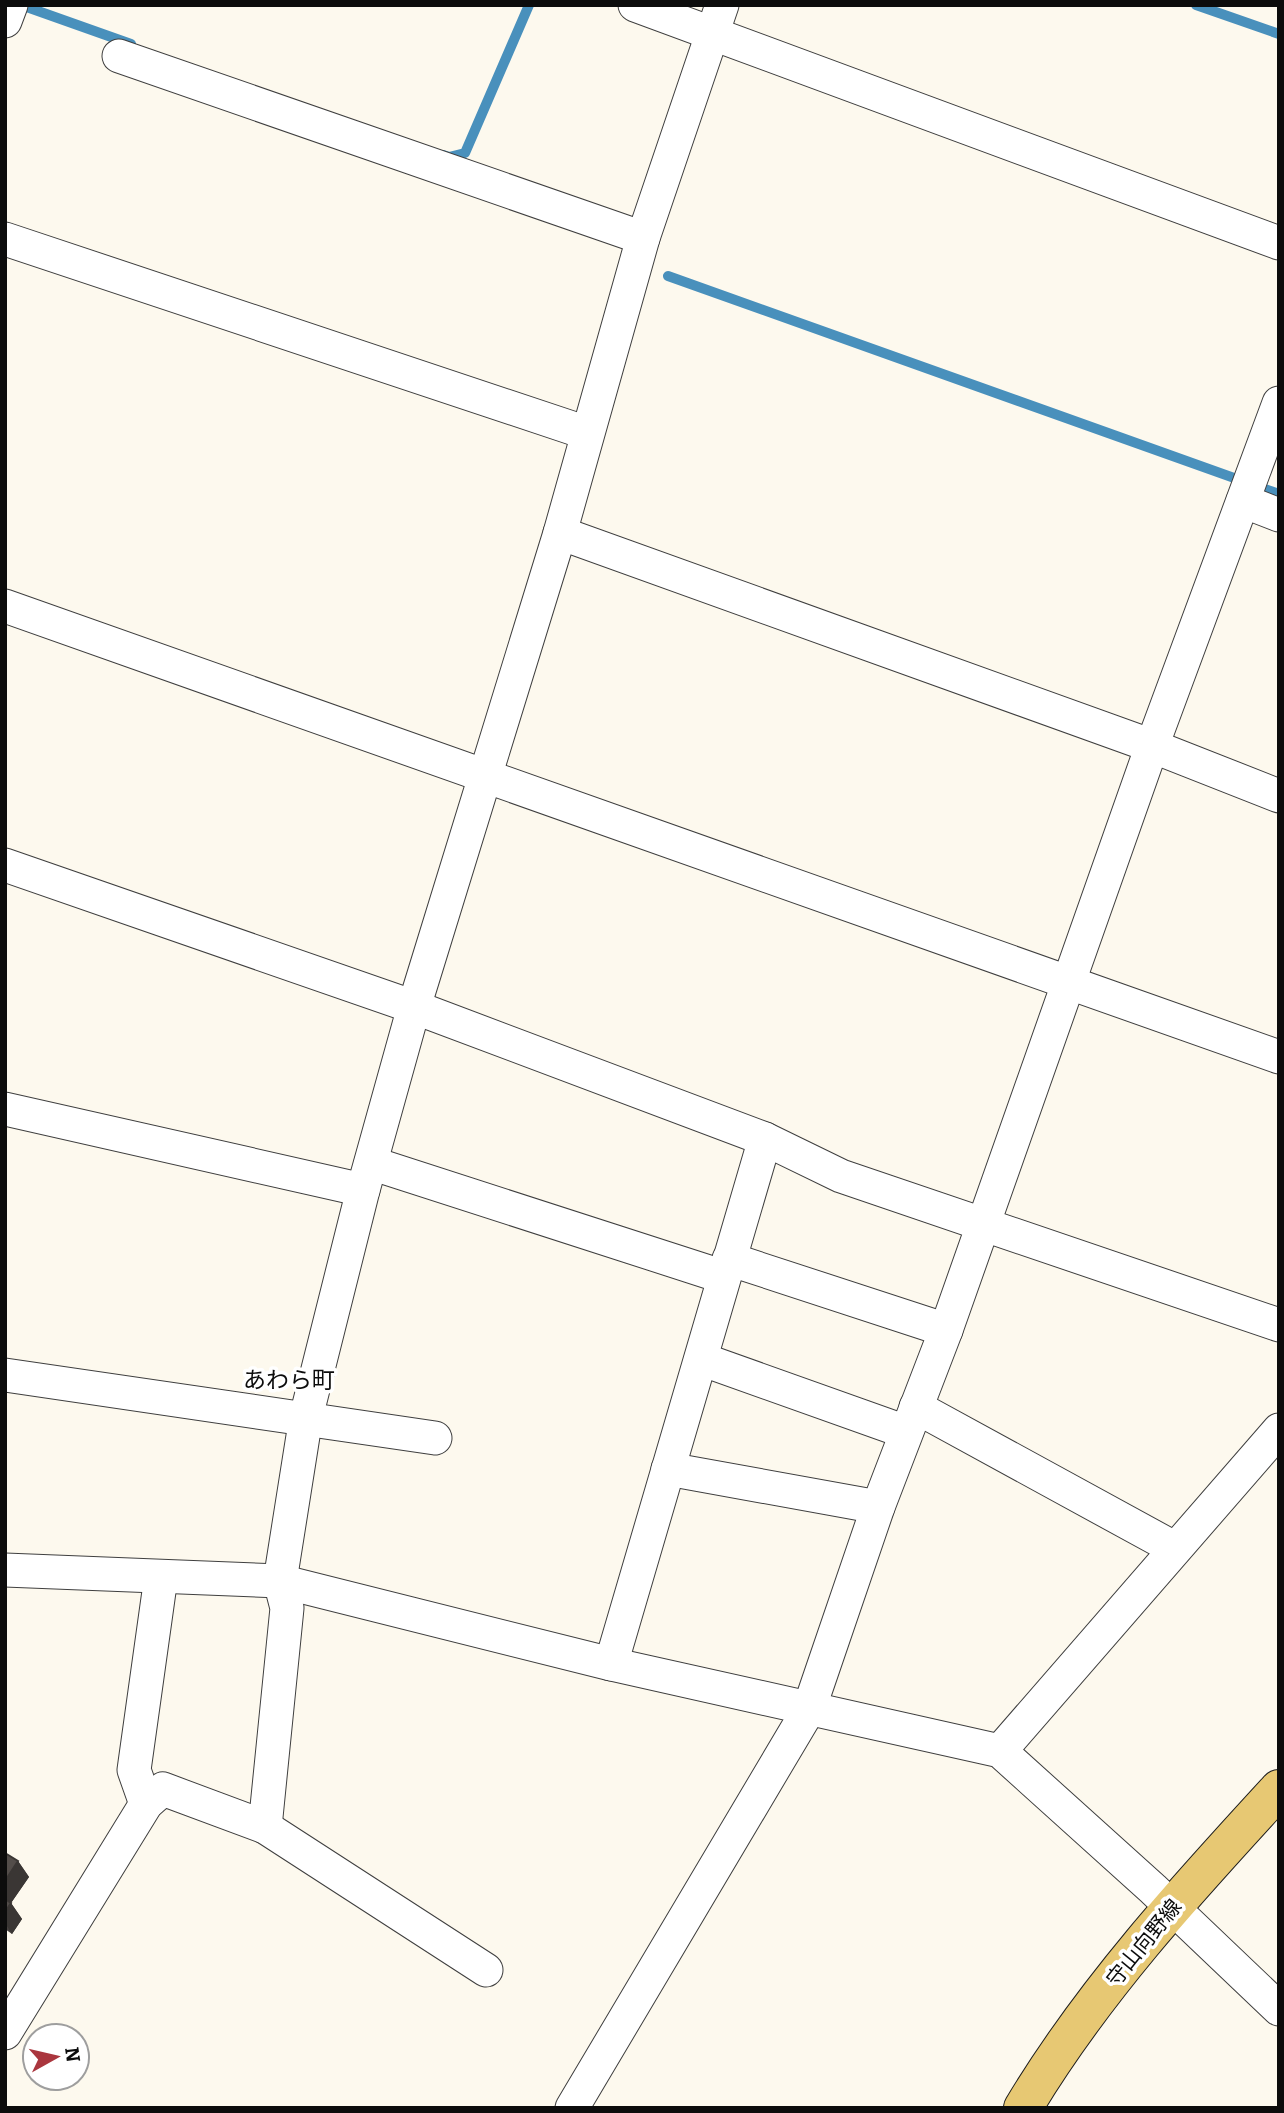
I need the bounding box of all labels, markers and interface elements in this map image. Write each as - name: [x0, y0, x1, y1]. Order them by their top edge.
- district label: あわら町: [243, 1366, 335, 1394]
- street label: 守山向野線: [1101, 1894, 1187, 1992]
- north arrow: [21, 2022, 91, 2092]
- text: N: [60, 2046, 85, 2064]

